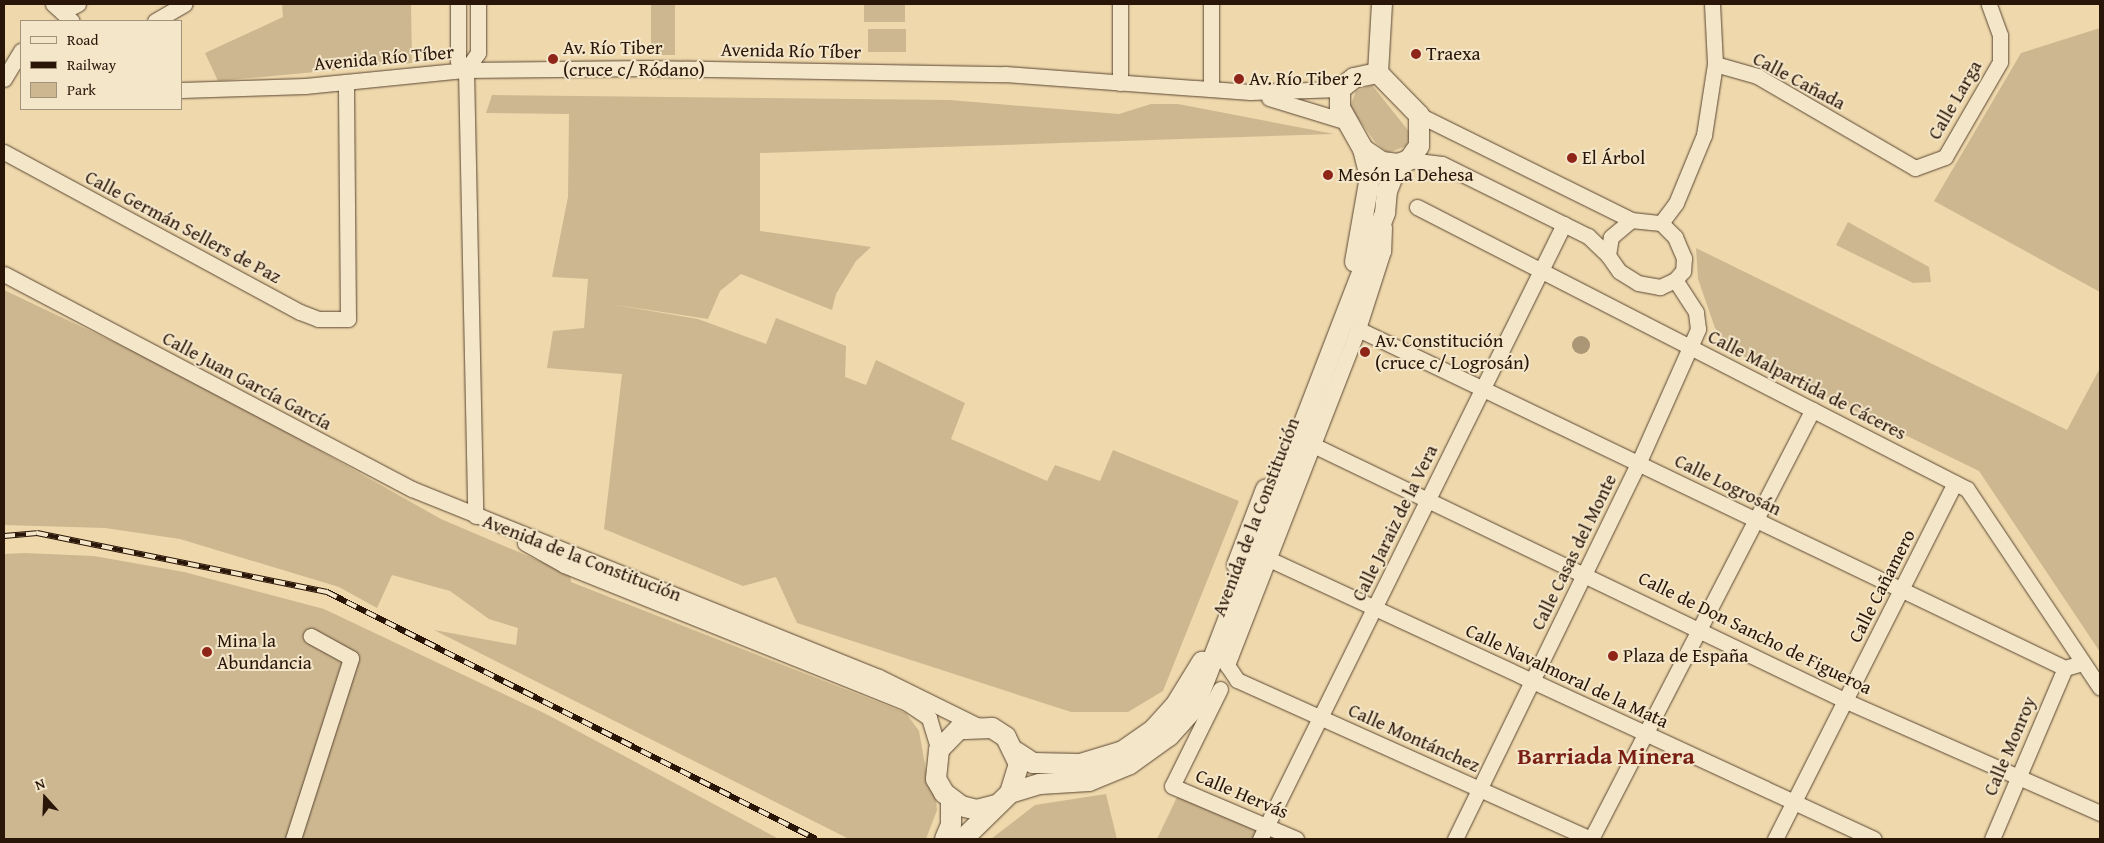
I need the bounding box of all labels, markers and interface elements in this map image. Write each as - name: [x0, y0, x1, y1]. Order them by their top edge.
- legend: [20, 20, 182, 110]
- text: Road: [67, 29, 98, 50]
- place label: Av. Río Tiber (cruce c/ Ródano): [563, 37, 705, 81]
- street label: Avenida Río Tíber: [721, 38, 861, 64]
- street label: Avenida Río Tíber: [313, 41, 455, 75]
- place label: Traexa: [1426, 43, 1481, 65]
- street label: Calle Cañada: [1749, 47, 1849, 115]
- marker: Traexa: [1410, 48, 1422, 60]
- marker: Av. Río Tiber (cruce c/ Ródano): [547, 53, 559, 65]
- text: Railway: [67, 54, 116, 75]
- street label: Calle Larga: [1923, 56, 1987, 144]
- place label: Av. Río Tiber 2: [1249, 68, 1362, 90]
- marker: Av. Río Tiber 2: [1233, 73, 1245, 85]
- text: Park: [67, 79, 96, 100]
- place label: El Árbol: [1582, 147, 1645, 169]
- marker: El Árbol: [1566, 152, 1578, 164]
- place label: Mesón La Dehesa: [1338, 164, 1474, 186]
- street label: Calle Germán Sellers de Paz: [81, 166, 285, 288]
- marker: Mesón La Dehesa: [1322, 169, 1334, 181]
- street label: Calle Malpartida de Cáceres: [1704, 325, 1910, 445]
- street label: Calle Juan García García: [159, 327, 335, 435]
- place label: Av. Constitución (cruce c/ Logrosán): [1375, 330, 1530, 374]
- marker: Av. Constitución (cruce c/ Logrosán): [1359, 346, 1371, 358]
- street label: Avenida de la Constitución: [1208, 414, 1304, 620]
- street label: Calle Jaraiz de la Vera: [1347, 441, 1443, 605]
- street label: Calle Logrosán: [1671, 449, 1785, 521]
- street label: Calle Casas del Monte: [1526, 470, 1622, 634]
- street label: Avenida de la Constitución: [479, 510, 685, 606]
- street label: Calle Cañamero: [1844, 526, 1920, 646]
- street label: Calle de Don Sancho de Figueroa: [1635, 566, 1875, 700]
- street label: Calle Navalmoral de la Mata: [1462, 619, 1672, 733]
- place label: Mina la Abundancia: [217, 630, 312, 674]
- place label: Plaza de España: [1623, 645, 1748, 667]
- marker: Mina la Abundancia: [201, 646, 213, 658]
- marker: Plaza de España: [1607, 650, 1619, 662]
- street label: Calle Monroy: [1979, 693, 2041, 799]
- street label: Calle Montánchez: [1345, 699, 1483, 777]
- district label: Barriada Minera: [1517, 742, 1695, 770]
- street label: Calle Hervás: [1192, 764, 1292, 824]
- north arrow: [20, 773, 70, 823]
- text: N: [32, 773, 48, 795]

